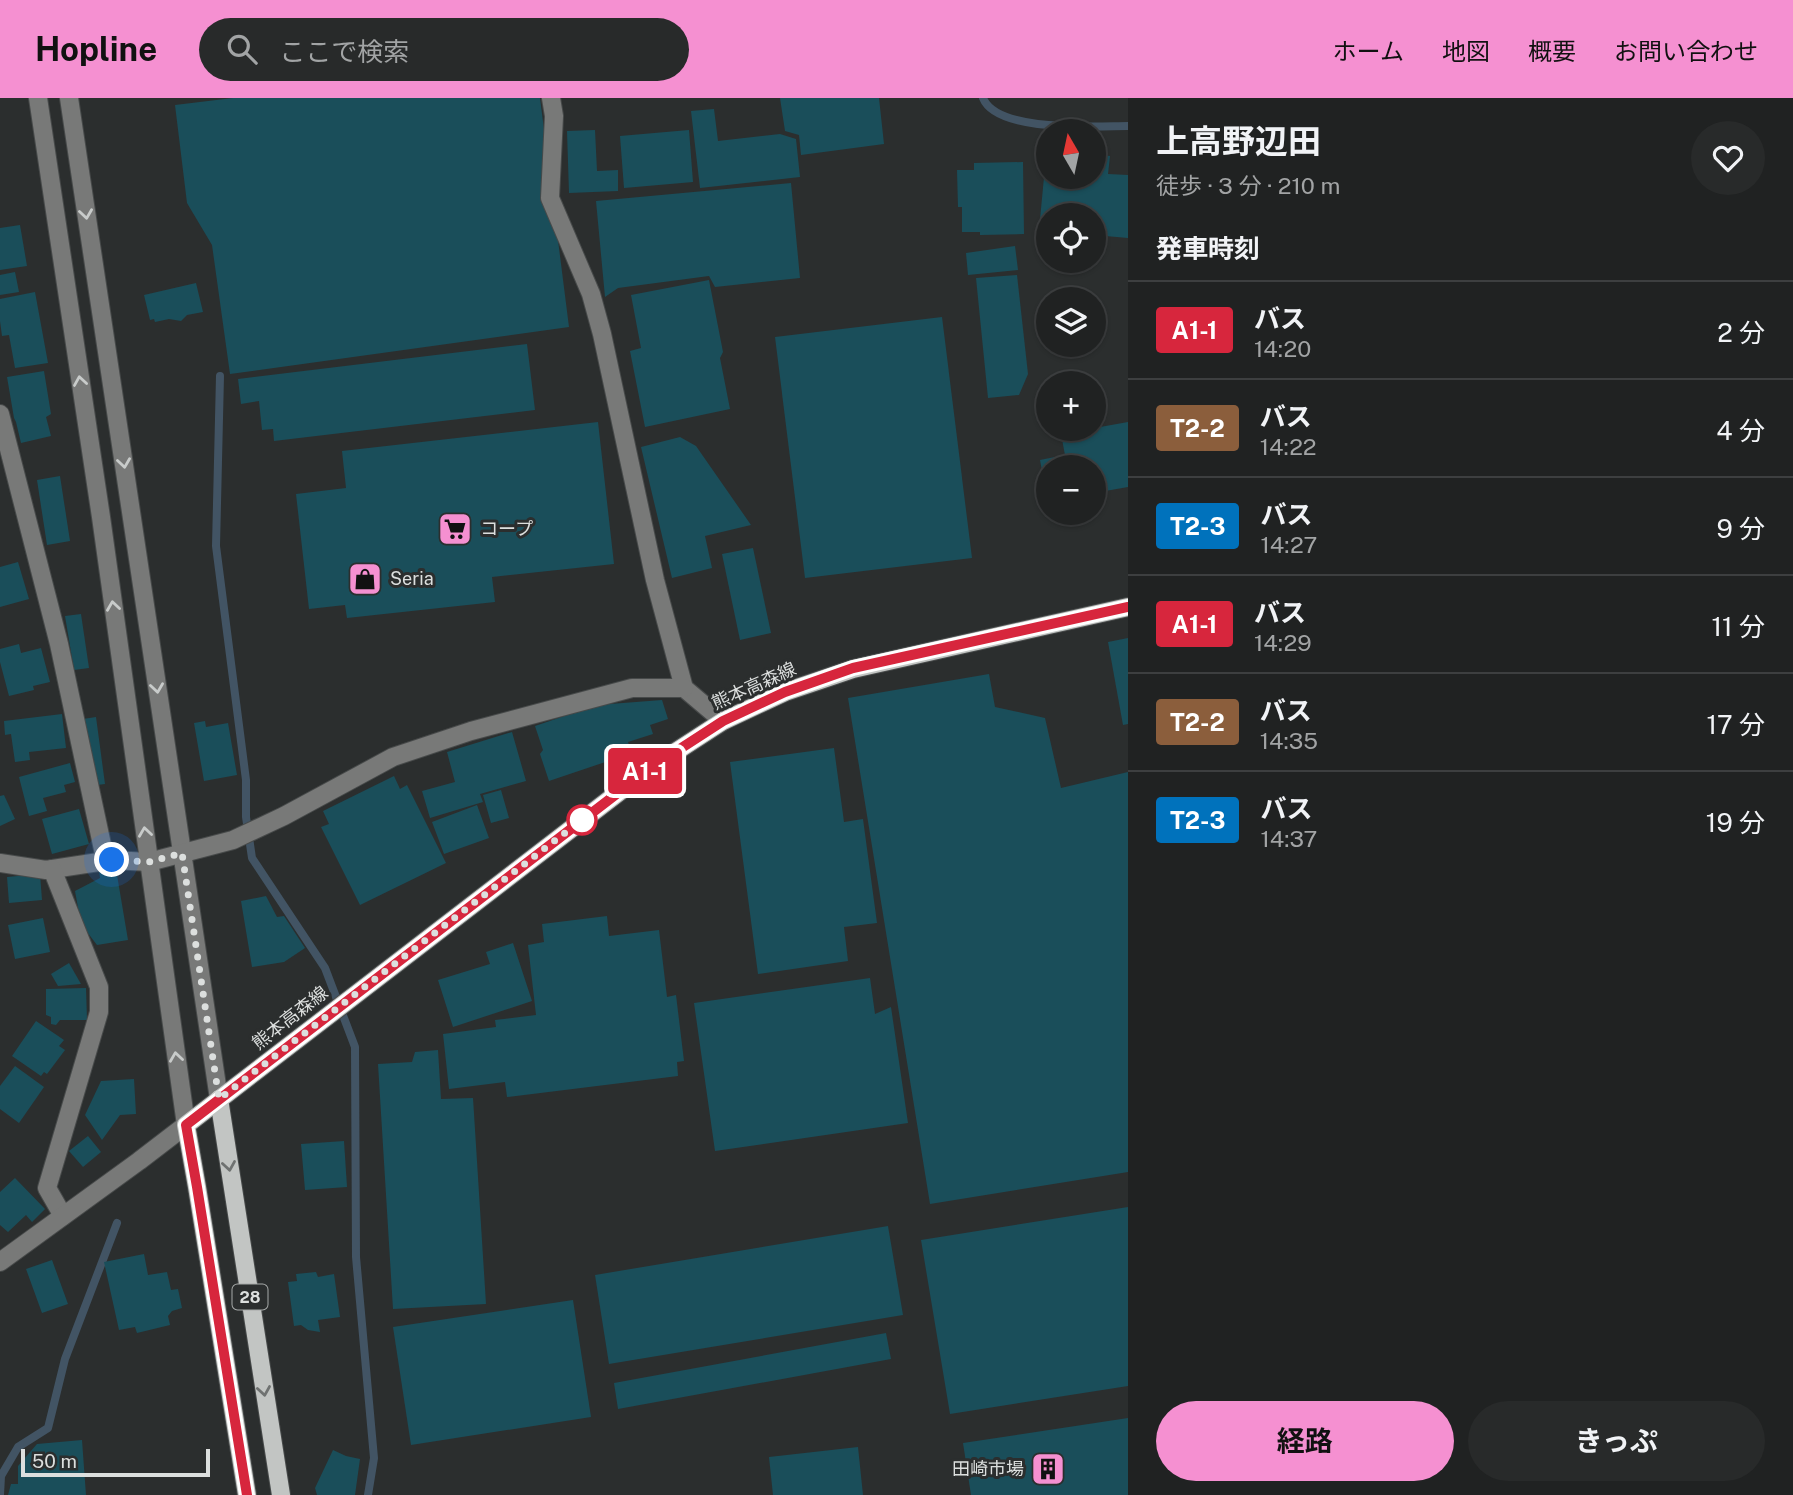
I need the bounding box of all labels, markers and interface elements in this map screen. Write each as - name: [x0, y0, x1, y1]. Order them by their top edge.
- search box: [199, 18, 689, 81]
- text: Hopline: [35, 30, 157, 68]
- icon: search: [223, 30, 261, 68]
- text: ここで検索: [279, 36, 409, 67]
- text: ホーム: [1333, 37, 1404, 65]
- text: 地図: [1442, 37, 1490, 65]
- text: 概要: [1528, 37, 1576, 65]
- text: お問い合わせ: [1614, 37, 1758, 65]
- north arrow: [1036, 119, 1106, 189]
- map controls: [1036, 119, 1106, 525]
- button: heart: [1691, 121, 1765, 195]
- text: 上高野辺田: [1156, 122, 1321, 160]
- text: 徒歩 · 3 分 · 210 m: [1156, 172, 1340, 199]
- button: locate: [1036, 203, 1106, 273]
- one-way arrow: [79, 208, 94, 220]
- text: 発車時刻: [1156, 233, 1260, 264]
- button: layers: [1036, 287, 1106, 357]
- text: バス: [1254, 303, 1306, 334]
- text: A1-1: [1172, 316, 1217, 344]
- text: 2 分: [1717, 317, 1765, 348]
- text: 14:20: [1254, 335, 1311, 362]
- button: +: [1036, 371, 1106, 441]
- one-way arrow: [73, 375, 88, 387]
- text: バス: [1260, 401, 1312, 432]
- text: T2-2: [1170, 414, 1225, 442]
- text: 4 分: [1716, 415, 1765, 446]
- text: 14:22: [1260, 433, 1317, 460]
- button: −: [1036, 455, 1106, 525]
- one-way arrow: [116, 457, 131, 469]
- text: バス: [1260, 499, 1312, 530]
- supermarket icon: コープ: [436, 510, 474, 548]
- text: T2-3: [1170, 512, 1225, 540]
- text: 9 分: [1716, 513, 1765, 544]
- place label: コープ: [480, 518, 533, 539]
- text: 14:27: [1260, 531, 1317, 558]
- shop icon: Seria: [346, 560, 384, 598]
- place label: Seria: [390, 568, 434, 589]
- text: バス: [1254, 597, 1306, 628]
- one-way arrow: [106, 600, 121, 612]
- text: A1-1: [1172, 610, 1217, 638]
- text: 11 分: [1712, 611, 1765, 642]
- text: 14:29: [1254, 629, 1312, 656]
- street label: 熊本高森線: [708, 658, 799, 713]
- one-way arrow: [149, 682, 164, 694]
- text: バス: [1260, 695, 1312, 726]
- text: T2-2: [1170, 708, 1225, 736]
- text: 17 分: [1706, 709, 1765, 740]
- text: 14:35: [1260, 727, 1318, 754]
- line badge: A1-1: [596, 748, 694, 794]
- text: A1-1: [622, 757, 668, 785]
- text: バス: [1260, 793, 1312, 824]
- unlabelled marker: [567, 805, 597, 835]
- text: T2-3: [1170, 806, 1225, 834]
- text: 19 分: [1706, 807, 1765, 838]
- text: 14:37: [1260, 825, 1317, 852]
- one-way arrow: [137, 826, 152, 838]
- your location: [94, 842, 129, 877]
- street label: 熊本高森線: [248, 982, 332, 1054]
- one-way arrow: [168, 1051, 183, 1063]
- one-way arrow: [221, 1160, 236, 1172]
- road number: 28: [232, 1284, 268, 1310]
- one-way arrow: [256, 1385, 271, 1397]
- button: 経路: [1156, 1401, 1454, 1481]
- button: きっぷ: [1468, 1401, 1765, 1481]
- scale bar: [21, 1446, 210, 1478]
- text: 50 m: [32, 1450, 77, 1472]
- building icon: 田崎市場: [1029, 1450, 1067, 1488]
- place label: 田崎市場: [952, 1458, 1024, 1479]

